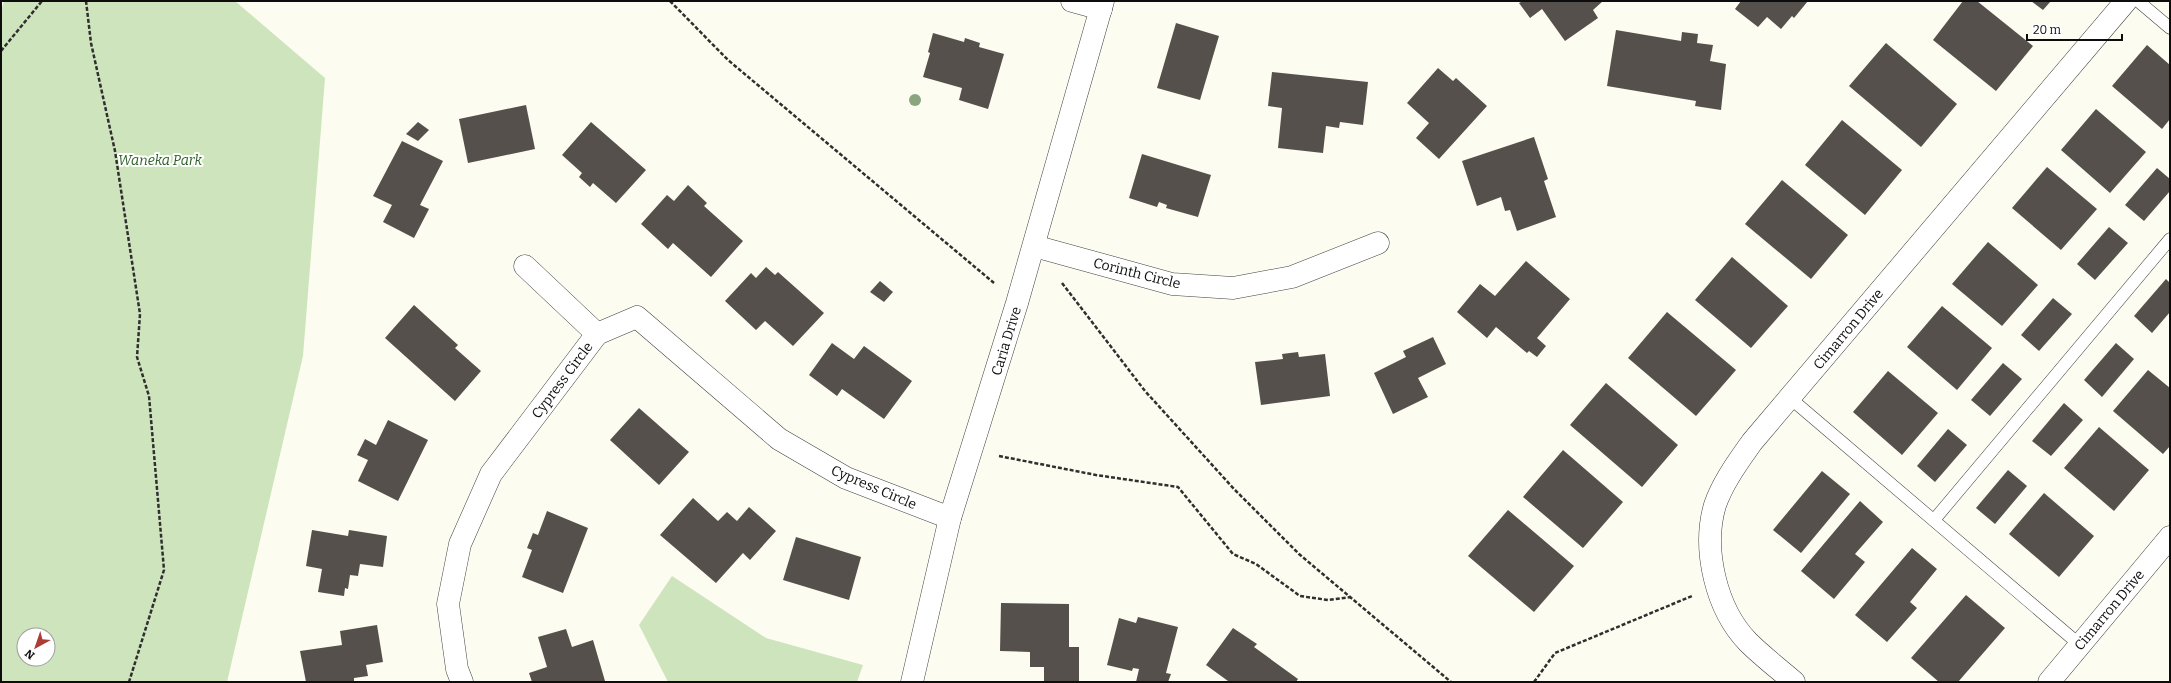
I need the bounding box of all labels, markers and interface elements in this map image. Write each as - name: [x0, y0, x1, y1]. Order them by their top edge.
- scale bar: [2027, 16, 2122, 42]
- text: 20 m: [2033, 23, 2062, 37]
- park label: Waneka Park: [118, 152, 202, 169]
- street label: Corinth Circle: [1091, 254, 1182, 293]
- street label: Cimarron Drive: [1810, 286, 1887, 373]
- street label: Caria Drive: [988, 305, 1025, 378]
- street label: Cypress Circle: [528, 339, 597, 422]
- street label: Cypress Circle: [828, 462, 919, 513]
- street label: Cimarron Drive: [2071, 567, 2148, 654]
- north arrow: [16, 627, 56, 667]
- text: N: [22, 646, 37, 662]

